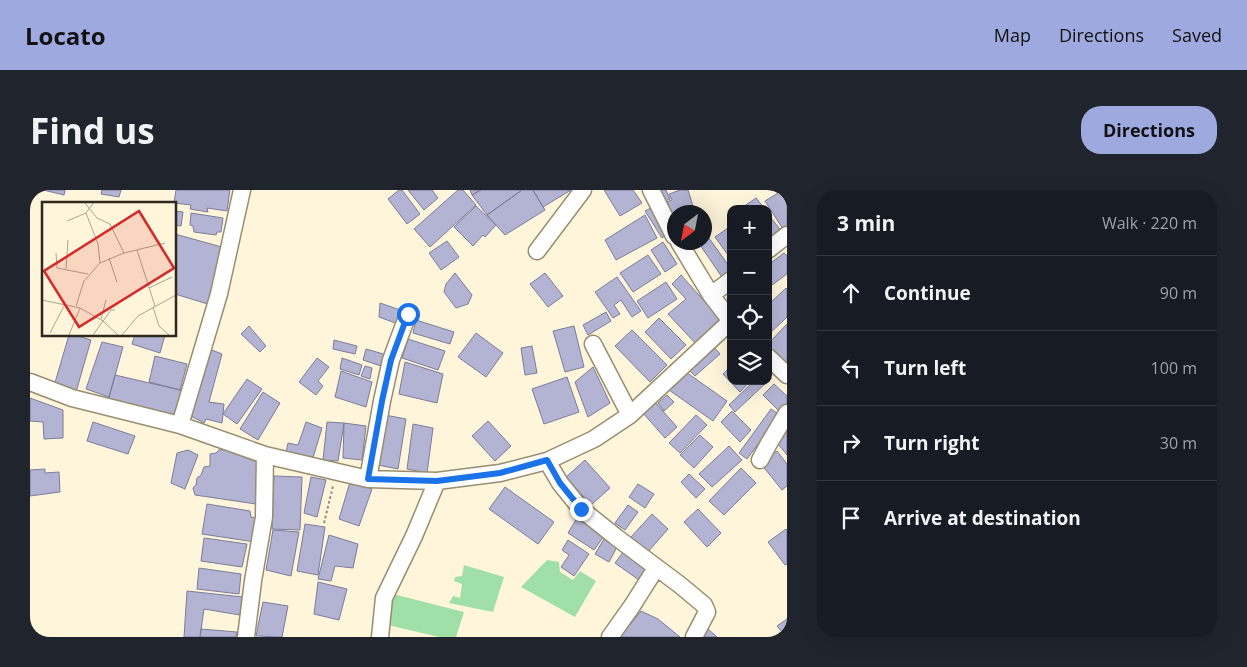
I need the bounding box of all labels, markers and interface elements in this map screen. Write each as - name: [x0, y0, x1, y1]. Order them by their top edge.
- text: Locato: [25, 19, 106, 52]
- text: Map: [994, 23, 1031, 47]
- text: Directions: [1059, 23, 1144, 47]
- text: Saved: [1172, 23, 1222, 47]
- button: Directions: [1081, 106, 1217, 154]
- text: Find us: [30, 107, 155, 154]
- inset map: [42, 202, 176, 336]
- north arrow: [667, 205, 712, 250]
- map controls: [727, 205, 772, 385]
- button: +: [727, 205, 772, 250]
- text: 3 min: [837, 209, 895, 237]
- text: Walk · 220 m: [1102, 212, 1197, 234]
- button: −: [727, 250, 772, 295]
- icon: ahead: [837, 279, 865, 307]
- text: Continue: [884, 280, 971, 306]
- text: 90 m: [1160, 282, 1197, 304]
- button: locate: [727, 295, 772, 340]
- route start: [397, 303, 420, 326]
- button: layers: [727, 340, 772, 385]
- icon: left: [837, 354, 865, 382]
- text: Turn left: [884, 355, 966, 381]
- text: 100 m: [1151, 357, 1197, 379]
- icon: right: [837, 429, 865, 457]
- text: Turn right: [884, 430, 979, 456]
- text: 30 m: [1160, 432, 1197, 454]
- route end: [570, 498, 593, 521]
- icon: arrive: [837, 504, 865, 532]
- text: Arrive at destination: [884, 505, 1081, 531]

